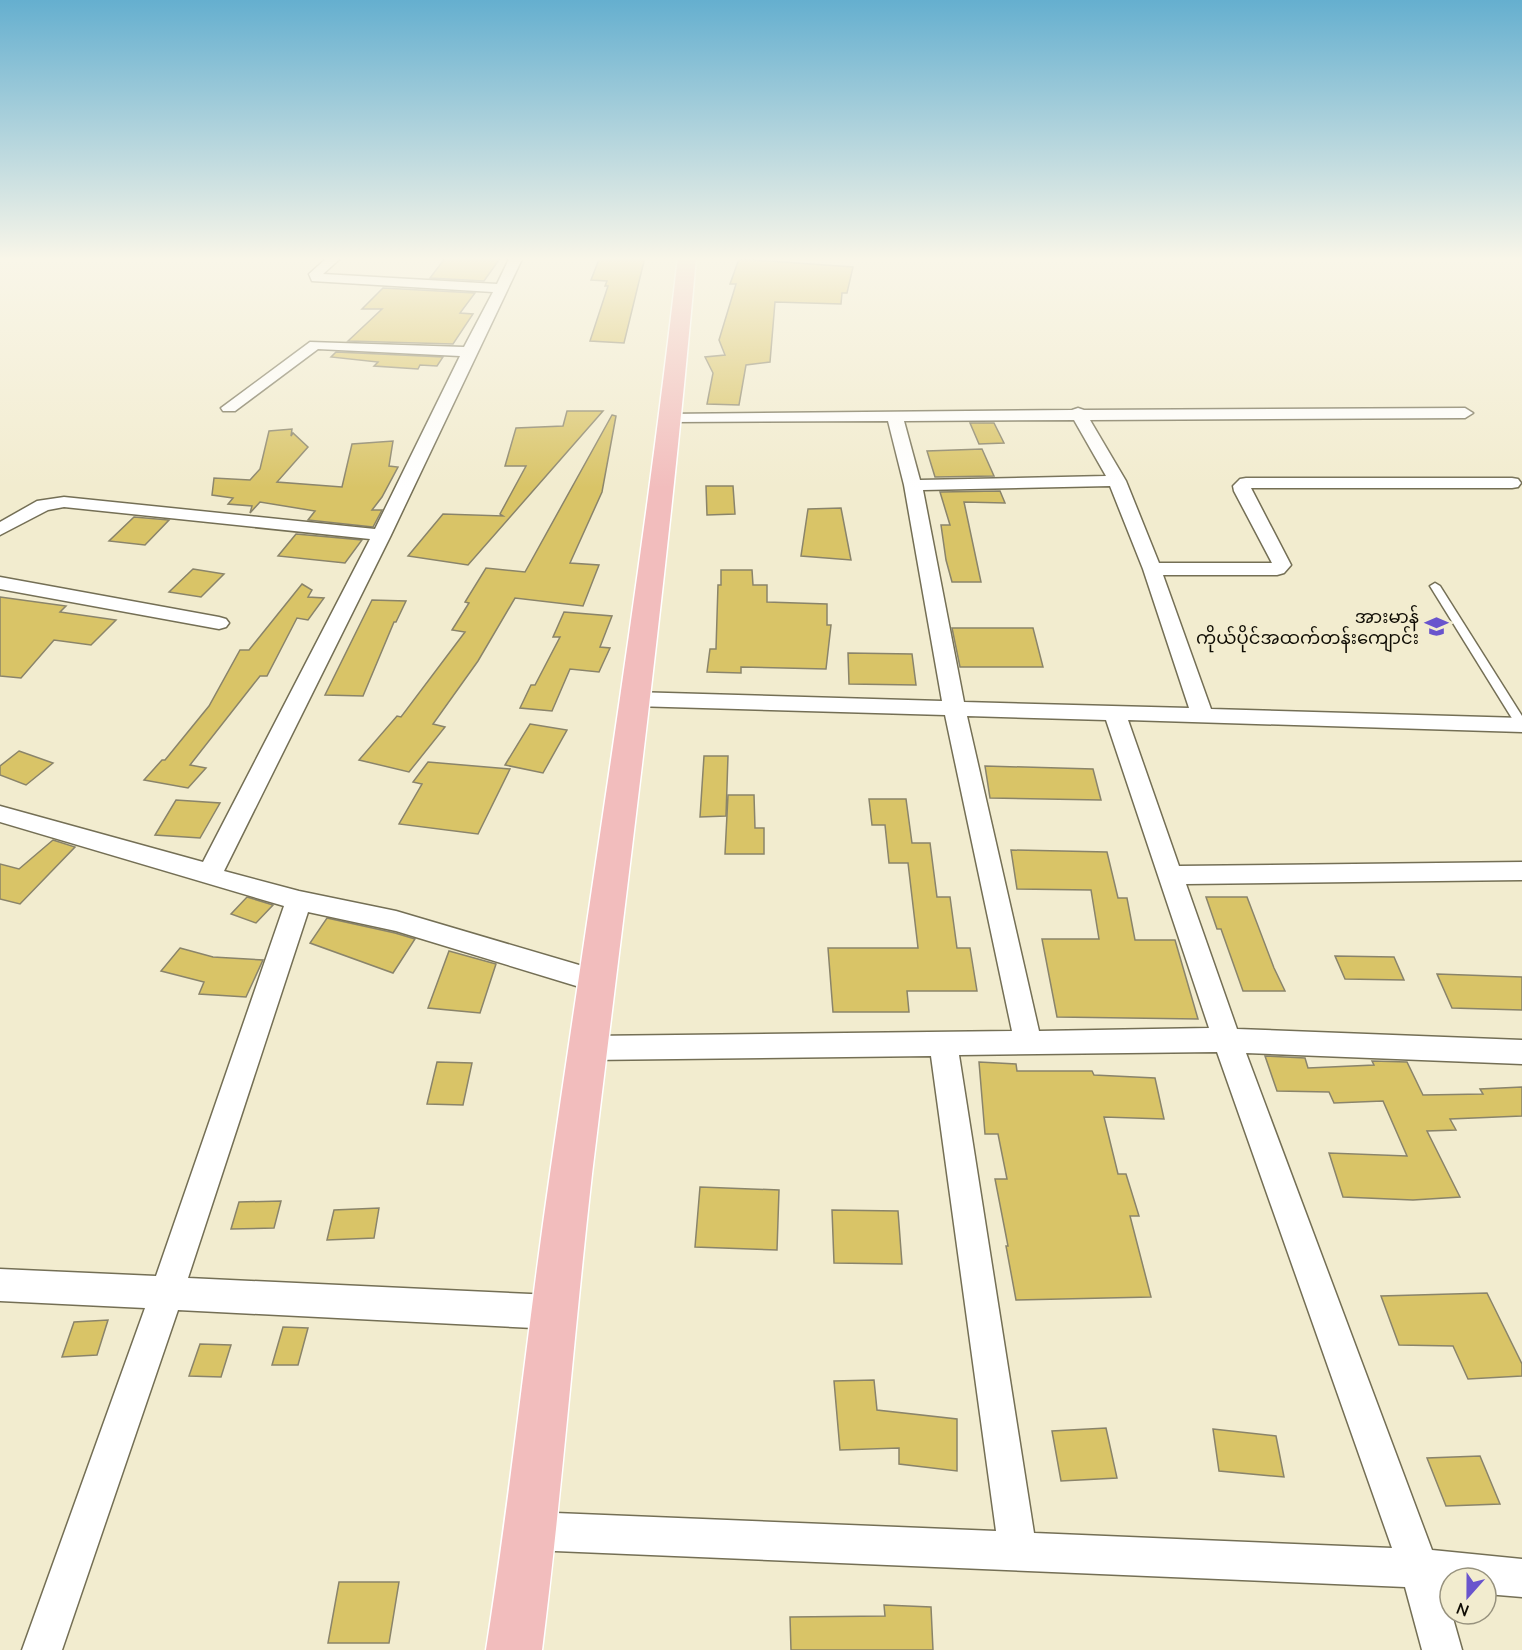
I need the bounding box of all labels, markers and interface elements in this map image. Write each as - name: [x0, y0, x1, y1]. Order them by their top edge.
- place label: အားမာန် ကိုယ်ပိုင်အထက်တန်းကျောင်း: [1196, 604, 1419, 653]
- school or university icon: အားမာန် ကိုယ်ပိုင်အထက်တန်းကျောင်း: [1424, 614, 1450, 640]
- north arrow: [1438, 1566, 1498, 1626]
- text: N: [1453, 1597, 1473, 1621]

